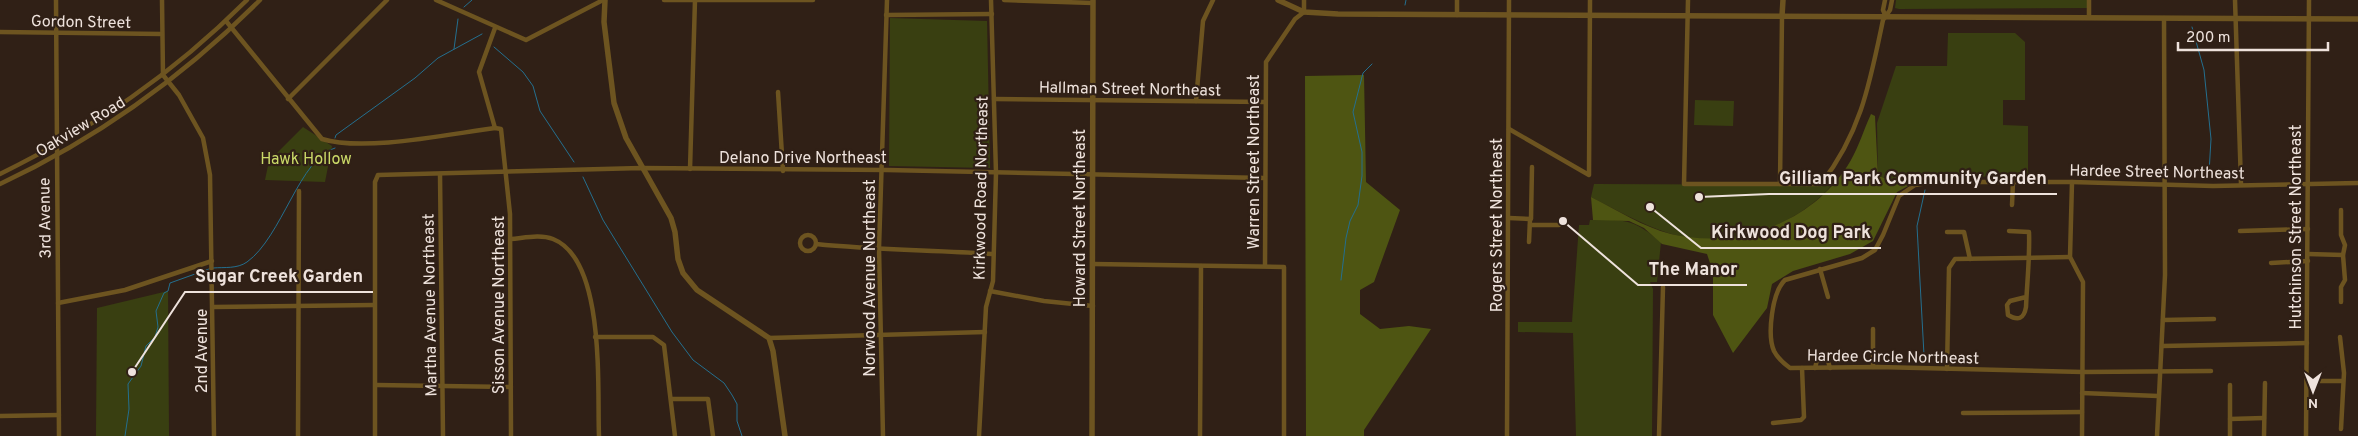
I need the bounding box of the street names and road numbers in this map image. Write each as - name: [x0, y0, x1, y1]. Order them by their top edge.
- street label: Gordon Street: [31, 12, 131, 34]
- street label: Warren Street Northeast: [1245, 75, 1265, 249]
- street label: Hallman Street Northeast: [1039, 78, 1221, 102]
- street label: Oakview Road: [33, 93, 129, 162]
- street label: Kirkwood Road Northeast: [970, 96, 994, 280]
- street label: Hutchinson Street Northeast: [2287, 125, 2307, 329]
- street label: Howard Street Northeast: [1071, 129, 1091, 307]
- street label: Rogers Street Northeast: [1488, 138, 1508, 312]
- street label: Delano Drive Northeast: [719, 149, 887, 169]
- street label: Hardee Street Northeast: [2069, 161, 2245, 185]
- street label: 3rd Avenue: [35, 177, 57, 259]
- street label: Norwood Avenue Northeast: [861, 179, 881, 377]
- street label: Martha Avenue Northeast: [419, 213, 443, 397]
- street label: Sisson Avenue Northeast: [490, 216, 510, 394]
- street label: 2nd Avenue: [193, 309, 213, 393]
- street label: Hardee Circle Northeast: [1807, 346, 1979, 370]

